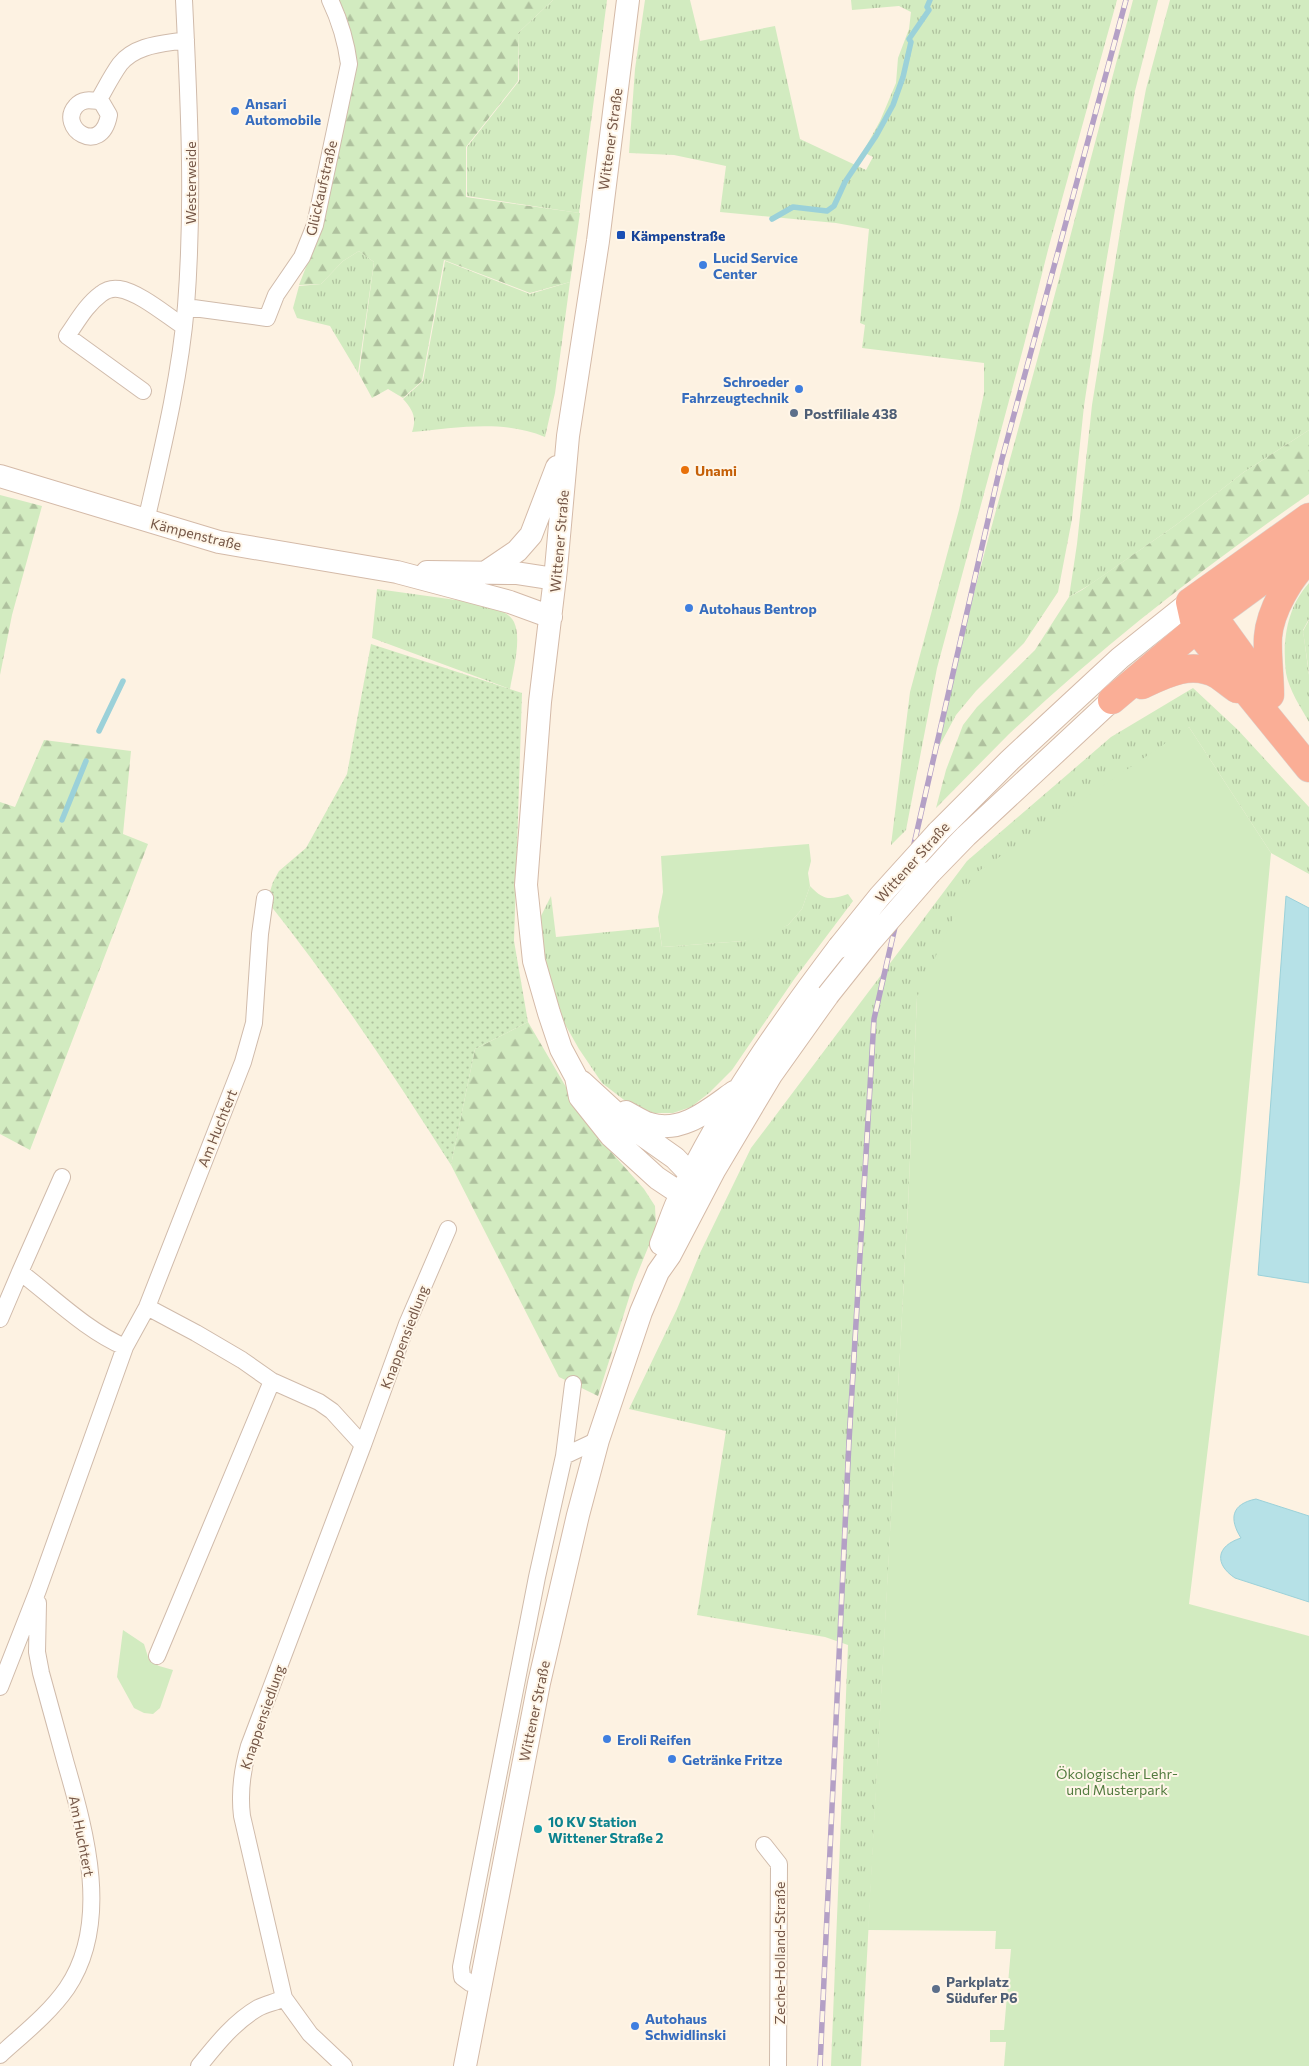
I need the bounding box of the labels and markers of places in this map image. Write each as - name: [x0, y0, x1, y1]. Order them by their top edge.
- place label: Ansari Automobile: [245, 95, 321, 128]
- marker: Ansari Automobile: [229, 105, 241, 117]
- place label: Kämpenstraße: [631, 227, 725, 244]
- marker: Kämpenstraße: [615, 229, 627, 241]
- place label: Lucid Service Center: [713, 249, 798, 282]
- marker: Lucid Service Center: [697, 259, 709, 271]
- place label: Schroeder Fahrzeugtechnik: [682, 373, 789, 406]
- marker: Schroeder Fahrzeugtechnik: [793, 383, 805, 395]
- place label: Postfiliale 438: [804, 405, 898, 422]
- marker: Postfiliale 438: [788, 407, 800, 419]
- place label: Unami: [695, 462, 737, 479]
- marker: Unami: [679, 464, 691, 476]
- place label: Autohaus Bentrop: [699, 600, 817, 617]
- marker: Autohaus Bentrop: [683, 602, 695, 614]
- place label: Eroli Reifen: [617, 1731, 691, 1748]
- marker: Eroli Reifen: [601, 1733, 613, 1745]
- place label: Getränke Fritze: [682, 1751, 782, 1768]
- marker: Getränke Fritze: [666, 1753, 678, 1765]
- place label: 10 KV Station Wittener Straße 2: [548, 1813, 663, 1846]
- marker: 10 KV Station Wittener Straße 2: [532, 1823, 544, 1835]
- place label: Parkplatz Südufer P6: [946, 1973, 1018, 2006]
- marker: Parkplatz Südufer P6: [930, 1983, 942, 1995]
- place label: Autohaus Schwidlinski: [645, 2010, 726, 2043]
- marker: Autohaus Schwidlinski: [629, 2020, 641, 2032]

